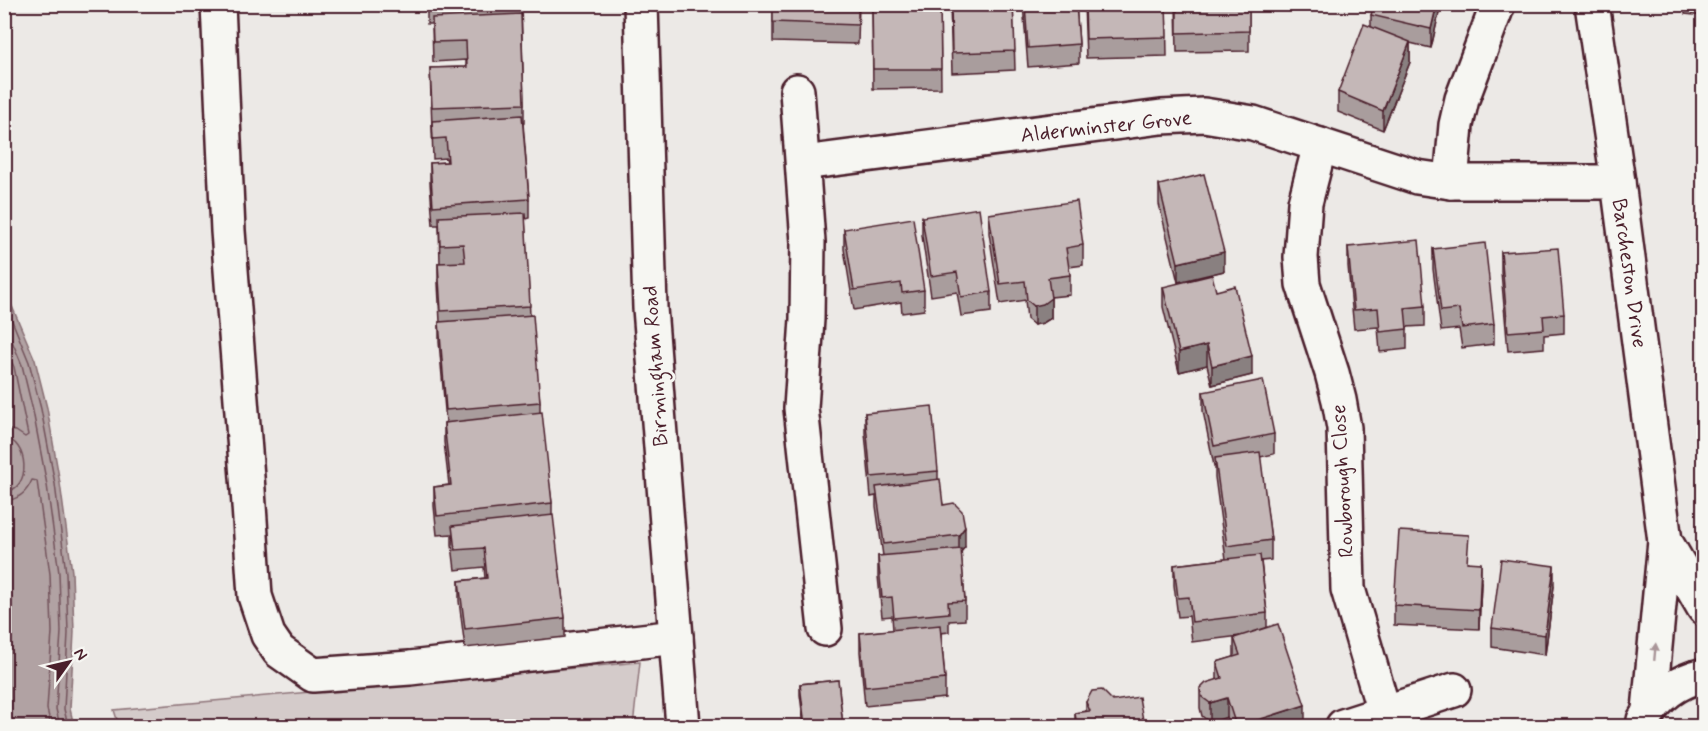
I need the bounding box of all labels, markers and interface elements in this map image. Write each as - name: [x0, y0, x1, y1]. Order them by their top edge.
- street label: Alderminster Grove: [1019, 104, 1193, 150]
- street label: Barcheston Drive: [1605, 197, 1653, 350]
- street label: Birmingham Road: [636, 284, 678, 447]
- street label: Rowborough Close: [1325, 404, 1361, 558]
- north arrow: [39, 632, 99, 692]
- one-way arrow: [1650, 642, 1660, 661]
- text: N: [69, 644, 92, 665]

